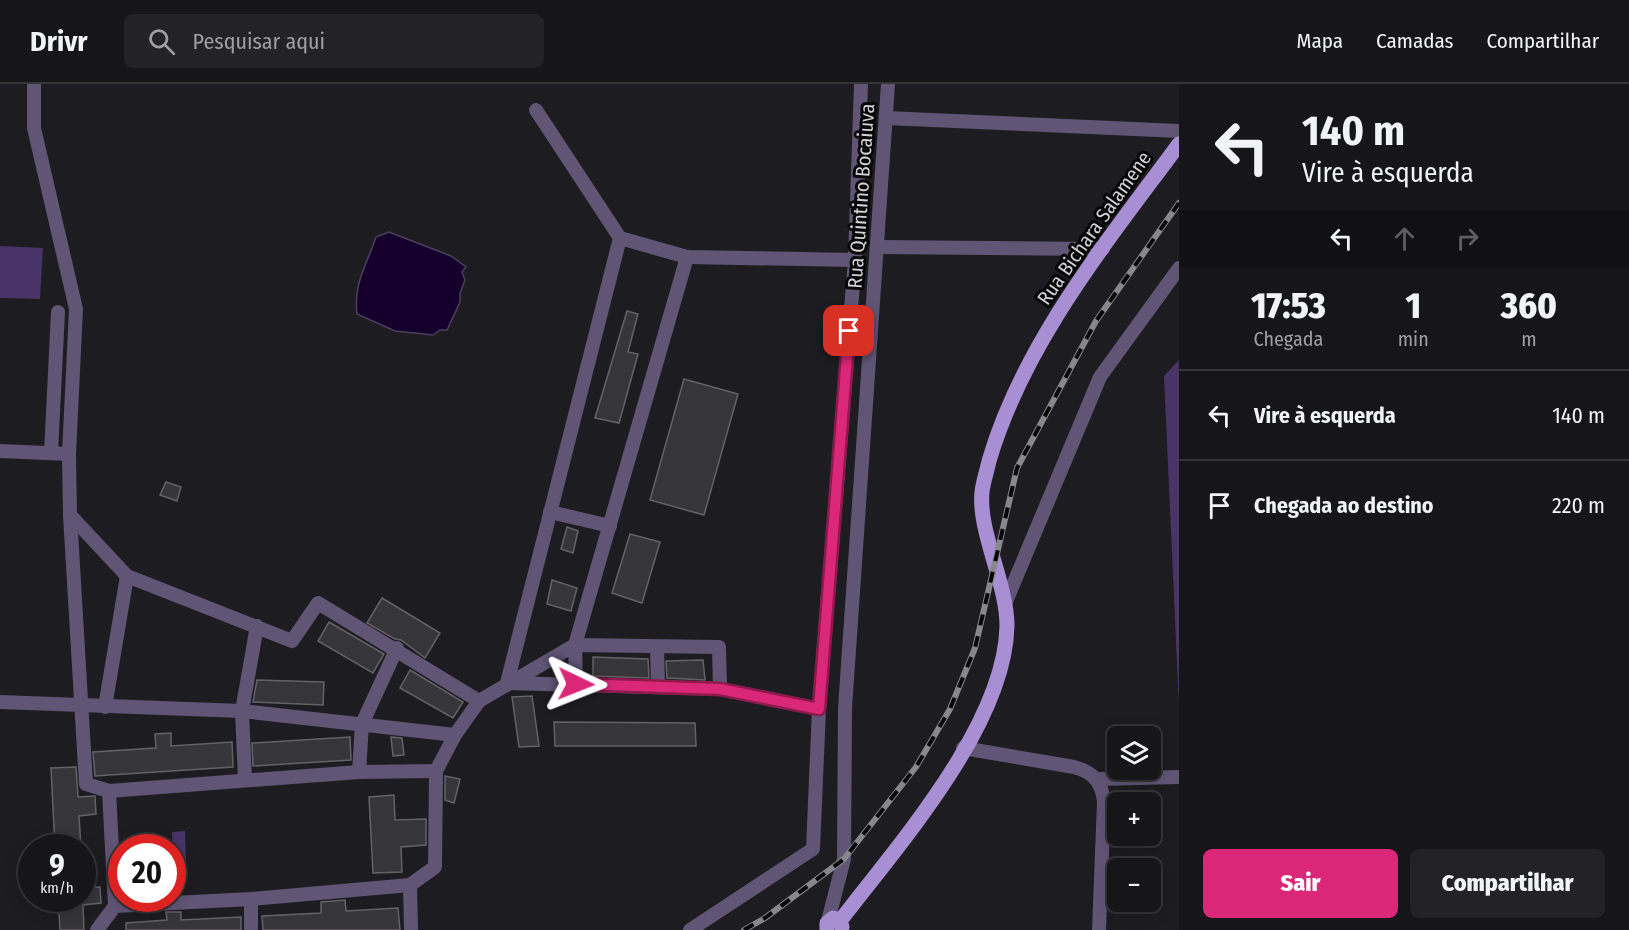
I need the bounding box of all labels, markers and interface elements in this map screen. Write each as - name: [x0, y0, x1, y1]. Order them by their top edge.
- search box: [124, 14, 544, 68]
- text: Drivr: [30, 25, 88, 58]
- icon: search: [145, 25, 178, 58]
- text: Pesquisar aqui: [193, 28, 325, 55]
- text: Mapa: [1297, 28, 1343, 54]
- text: Camadas: [1376, 28, 1454, 54]
- text: Compartilhar: [1487, 28, 1599, 54]
- street label: Rua Quintino Bocaiuva: [843, 103, 879, 289]
- text: 140 m: [1302, 106, 1405, 156]
- icon: left: [1203, 108, 1281, 186]
- street label: Rua Bichara Salamene: [1032, 147, 1156, 309]
- text: Vire à esquerda: [1302, 157, 1474, 189]
- icon: left: [1325, 222, 1358, 255]
- icon: ahead: [1388, 222, 1421, 255]
- icon: right: [1451, 222, 1484, 255]
- text: 17:53: [1251, 284, 1326, 328]
- text: 1: [1405, 284, 1421, 328]
- text: 360: [1501, 284, 1557, 328]
- pin: [823, 305, 874, 356]
- icon: arrive: [832, 314, 865, 347]
- text: Chegada: [1253, 327, 1323, 351]
- text: min: [1398, 327, 1429, 351]
- text: m: [1521, 327, 1537, 351]
- icon: left: [1203, 399, 1236, 432]
- text: Vire à esquerda: [1254, 402, 1396, 429]
- text: 140 m: [1552, 402, 1605, 429]
- icon: arrive: [1203, 489, 1236, 522]
- text: Chegada ao destino: [1254, 492, 1434, 519]
- text: 220 m: [1552, 492, 1605, 519]
- position arrow: [544, 652, 608, 716]
- map controls: [1107, 726, 1161, 912]
- button: layers: [1107, 726, 1161, 780]
- button: +: [1107, 792, 1161, 846]
- speed limit sign: 20: [108, 834, 186, 912]
- text: 9: [49, 848, 65, 884]
- button: Sair: [1203, 849, 1398, 918]
- button: Compartilhar: [1410, 849, 1605, 918]
- button: −: [1107, 858, 1161, 912]
- text: km/h: [40, 879, 74, 897]

